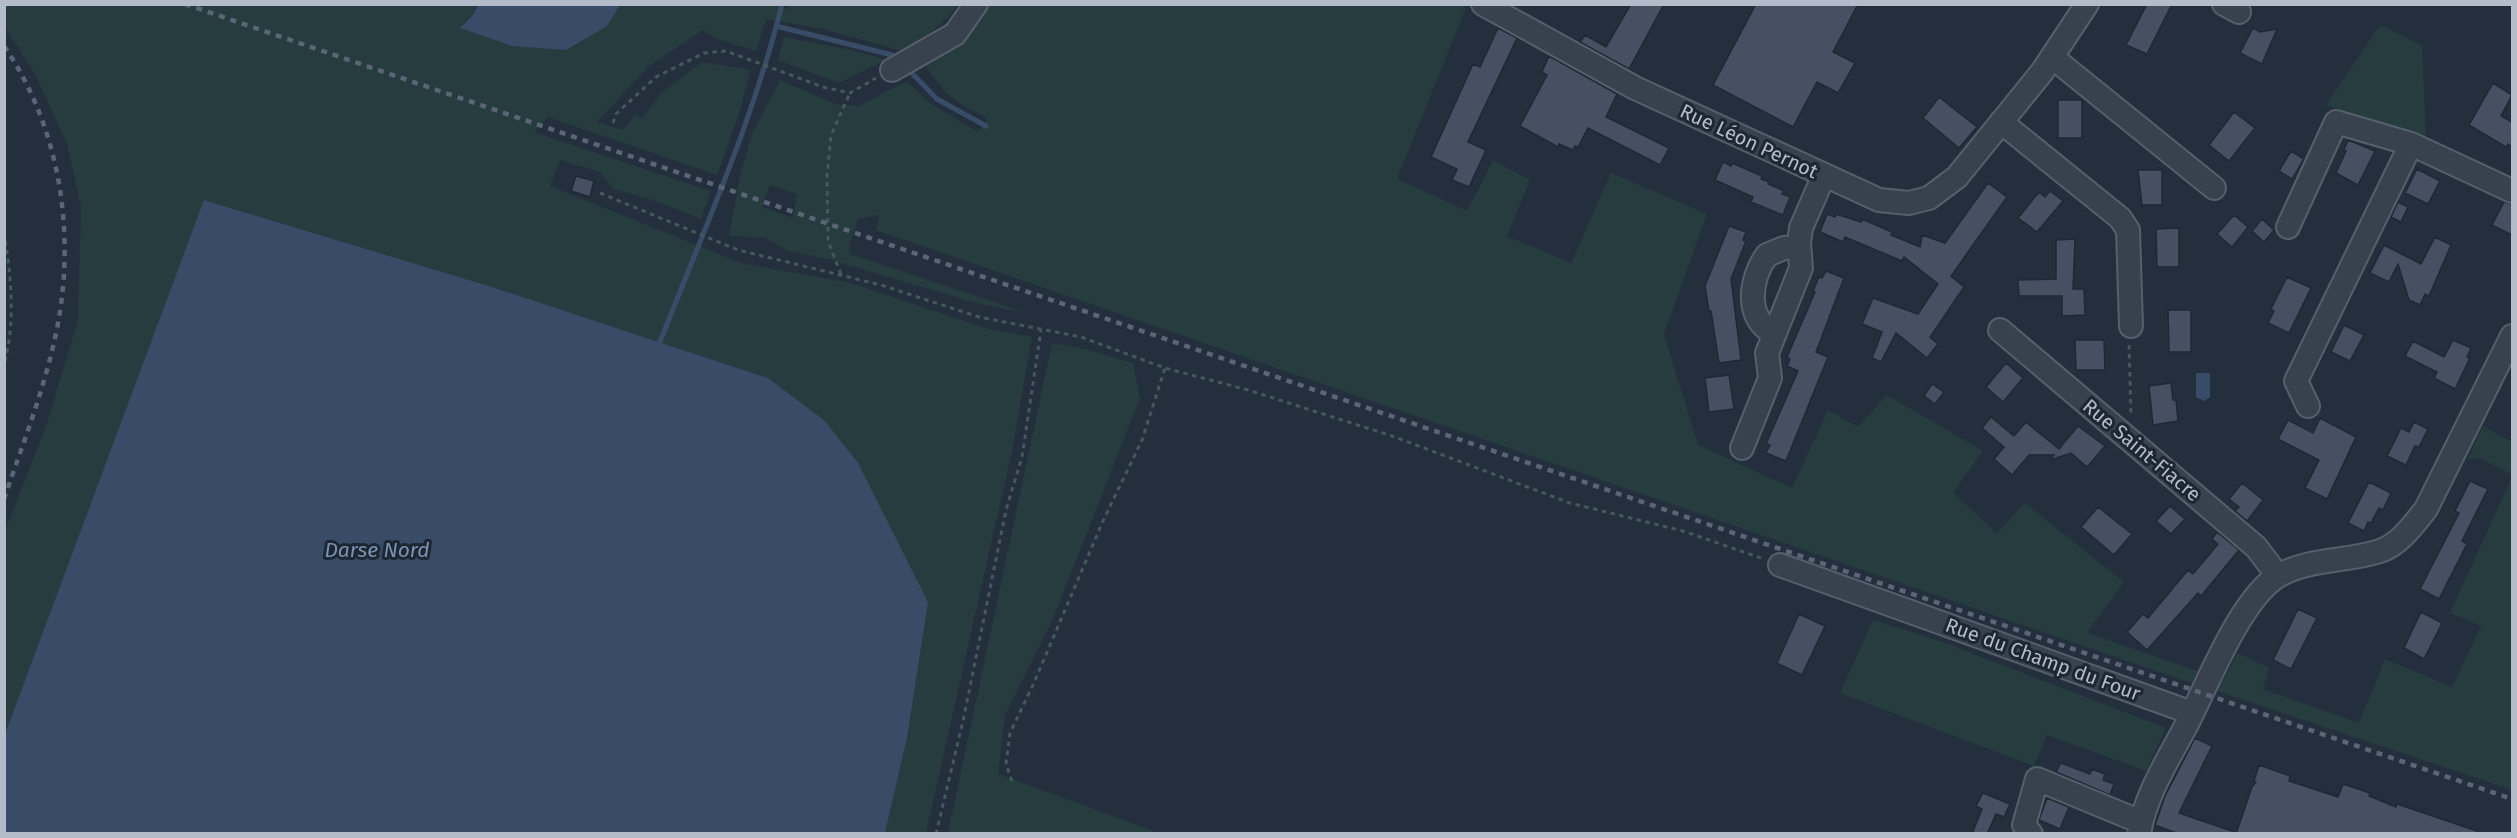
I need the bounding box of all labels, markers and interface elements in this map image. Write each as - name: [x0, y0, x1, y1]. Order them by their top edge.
- street label: Rue Léon Pernot: [1676, 99, 1822, 184]
- street label: Rue Saint-Fiacre: [2078, 394, 2206, 506]
- water label: Darse Nord: [324, 537, 430, 563]
- street label: Rue du Champ du Four: [1942, 613, 2144, 706]

